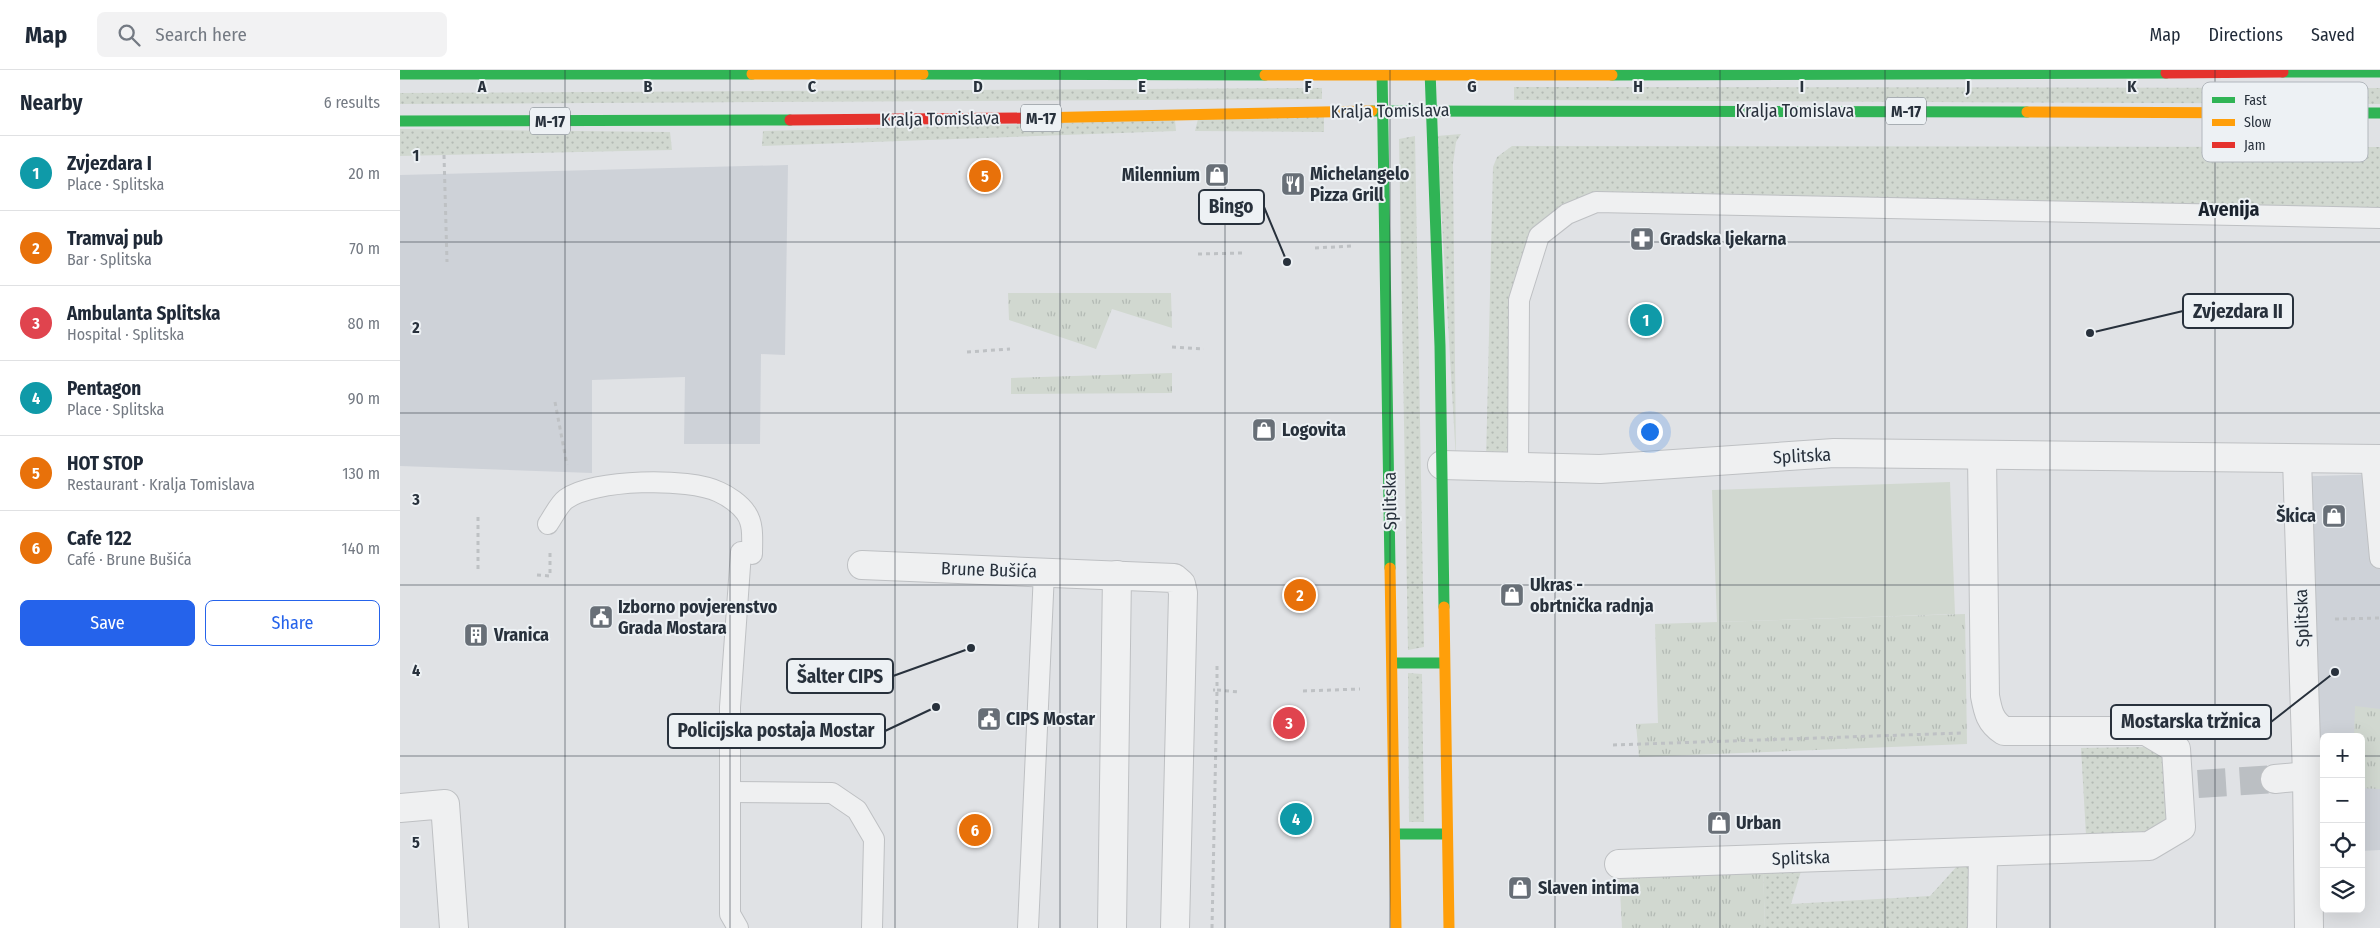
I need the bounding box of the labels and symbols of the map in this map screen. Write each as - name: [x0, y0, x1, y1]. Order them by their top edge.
- text: A: [477, 77, 487, 96]
- text: B: [644, 77, 653, 96]
- text: C: [808, 77, 817, 96]
- text: D: [973, 77, 983, 96]
- text: E: [1138, 77, 1146, 96]
- text: F: [1304, 77, 1312, 96]
- text: G: [1467, 77, 1477, 96]
- text: H: [1633, 77, 1643, 96]
- text: I: [1800, 77, 1804, 96]
- text: J: [1965, 77, 1970, 96]
- text: K: [2127, 77, 2137, 96]
- legend: [2202, 82, 2368, 162]
- text: Fast: [2244, 92, 2267, 109]
- road number: M-17: [1886, 97, 1926, 124]
- street label: Kralja Tomislava: [1330, 99, 1450, 123]
- street label: Kralja Tomislava: [1736, 100, 1855, 122]
- road number: M-17: [1021, 104, 1061, 132]
- road number: M-17: [530, 107, 570, 134]
- street label: Kralja Tomislava: [880, 107, 1000, 131]
- text: Slow: [2244, 114, 2271, 131]
- text: Jam: [2244, 137, 2265, 154]
- text: 1: [413, 146, 419, 165]
- pin: 5: [969, 157, 1001, 195]
- shop icon: Milennium: [1204, 162, 1230, 188]
- place label: Michelangelo Pizza Grill: [1310, 163, 1410, 206]
- place label: Milennium: [1122, 164, 1200, 186]
- restaurant icon: Michelangelo Pizza Grill: [1280, 171, 1306, 197]
- callout: Bingo: [1199, 190, 1264, 224]
- text: Bingo: [1209, 195, 1253, 218]
- district label: Avenija: [2197, 197, 2260, 221]
- pharmacy icon: Gradska ljekarna: [1629, 226, 1655, 252]
- place label: Gradska ljekarna: [1660, 228, 1786, 250]
- callout: Zvjezdara II: [2183, 294, 2293, 328]
- text: Zvjezdara II: [2193, 300, 2283, 323]
- pin: 1: [1630, 301, 1662, 339]
- text: 2: [411, 318, 420, 337]
- shop icon: Logovita: [1251, 417, 1277, 443]
- place label: Logovita: [1282, 419, 1346, 441]
- your location: [1637, 419, 1663, 445]
- street label: Splitska: [1772, 443, 1832, 469]
- street label: Splitska: [1378, 471, 1402, 530]
- text: 3: [411, 490, 420, 509]
- shop icon: Škica: [2321, 503, 2347, 529]
- place label: Škica: [2276, 504, 2316, 527]
- street label: Brune Bušića: [941, 557, 1038, 583]
- place label: Ukras - obrtnička radnja: [1530, 574, 1654, 617]
- pin: 2: [1284, 576, 1316, 614]
- shop icon: Ukras - obrtnička radnja: [1499, 582, 1525, 608]
- street label: Splitska: [2290, 588, 2314, 648]
- place label: Izborno povjerenstvo Grada Mostara: [618, 596, 778, 639]
- public building icon: Izborno povjerenstvo Grada Mostara: [588, 604, 614, 630]
- building icon: Vranica: [463, 622, 489, 648]
- place label: Vranica: [493, 624, 549, 646]
- callout: Šalter CIPS: [787, 659, 893, 693]
- text: 4: [412, 661, 420, 680]
- text: Šalter CIPS: [797, 663, 883, 688]
- pin: 3: [1273, 704, 1305, 742]
- callout: Mostarska tržnica: [2111, 705, 2271, 739]
- public building icon: CIPS Mostar: [976, 706, 1002, 732]
- place label: CIPS Mostar: [1006, 708, 1095, 730]
- text: Mostarska tržnica: [2121, 710, 2261, 733]
- callout: Policijska postaja Mostar: [668, 714, 885, 748]
- text: Policijska postaja Mostar: [677, 719, 876, 742]
- pin: 4: [1280, 800, 1312, 838]
- shop icon: Urban: [1706, 810, 1732, 836]
- pin: 6: [959, 811, 991, 849]
- place label: Urban: [1736, 812, 1781, 834]
- text: 5: [412, 833, 420, 852]
- street label: Splitska: [1771, 846, 1831, 870]
- shop icon: Slaven intima: [1507, 875, 1533, 901]
- place label: Slaven intima: [1538, 877, 1639, 899]

